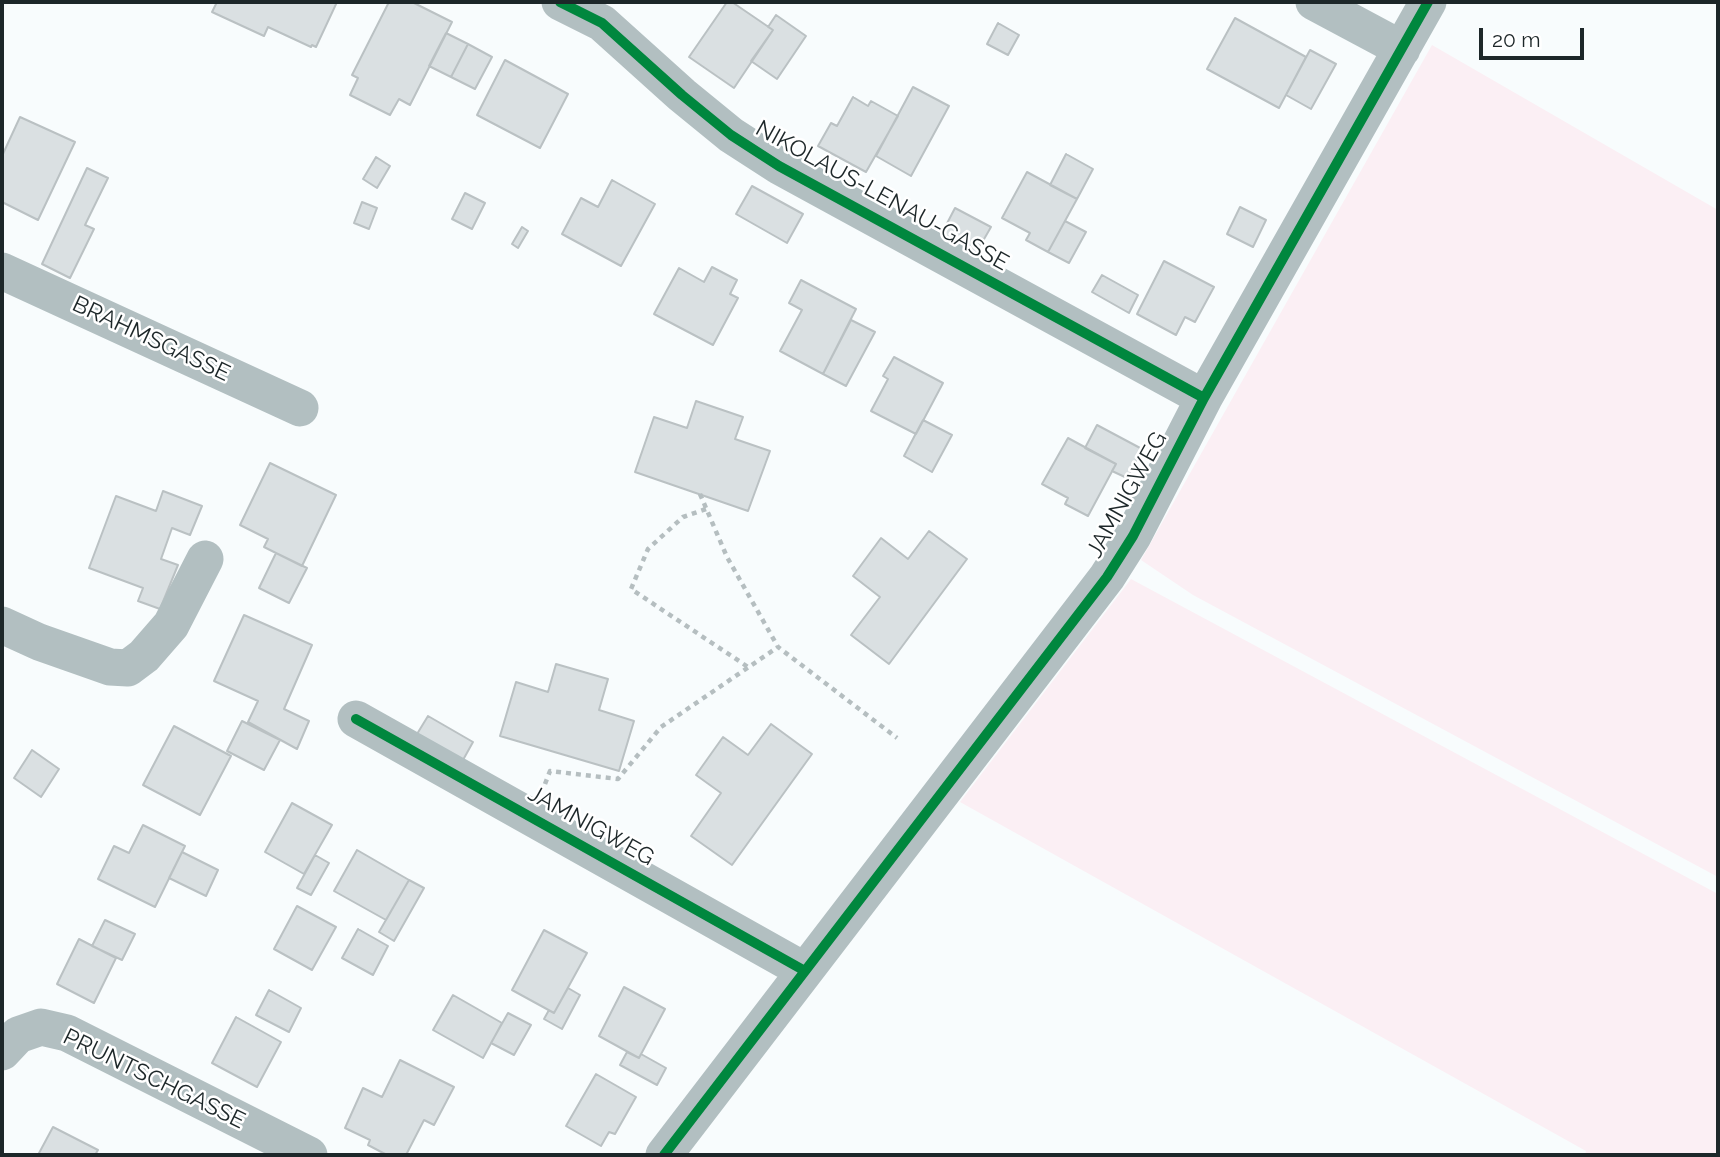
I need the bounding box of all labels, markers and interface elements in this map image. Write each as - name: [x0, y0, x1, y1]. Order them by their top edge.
- scale bar: [1482, 14, 1587, 58]
- text: 20 m: [1492, 27, 1540, 52]
- street label: NIKOLAUS-LENAU-GASSE: [751, 115, 1013, 277]
- street label: BRAHMSGASSE: [68, 290, 234, 388]
- street label: JAMNIGWEG: [1081, 427, 1173, 563]
- street label: JAMNIGWEG: [523, 780, 659, 872]
- street label: PRUNTSCHGASSE: [59, 1023, 249, 1135]

